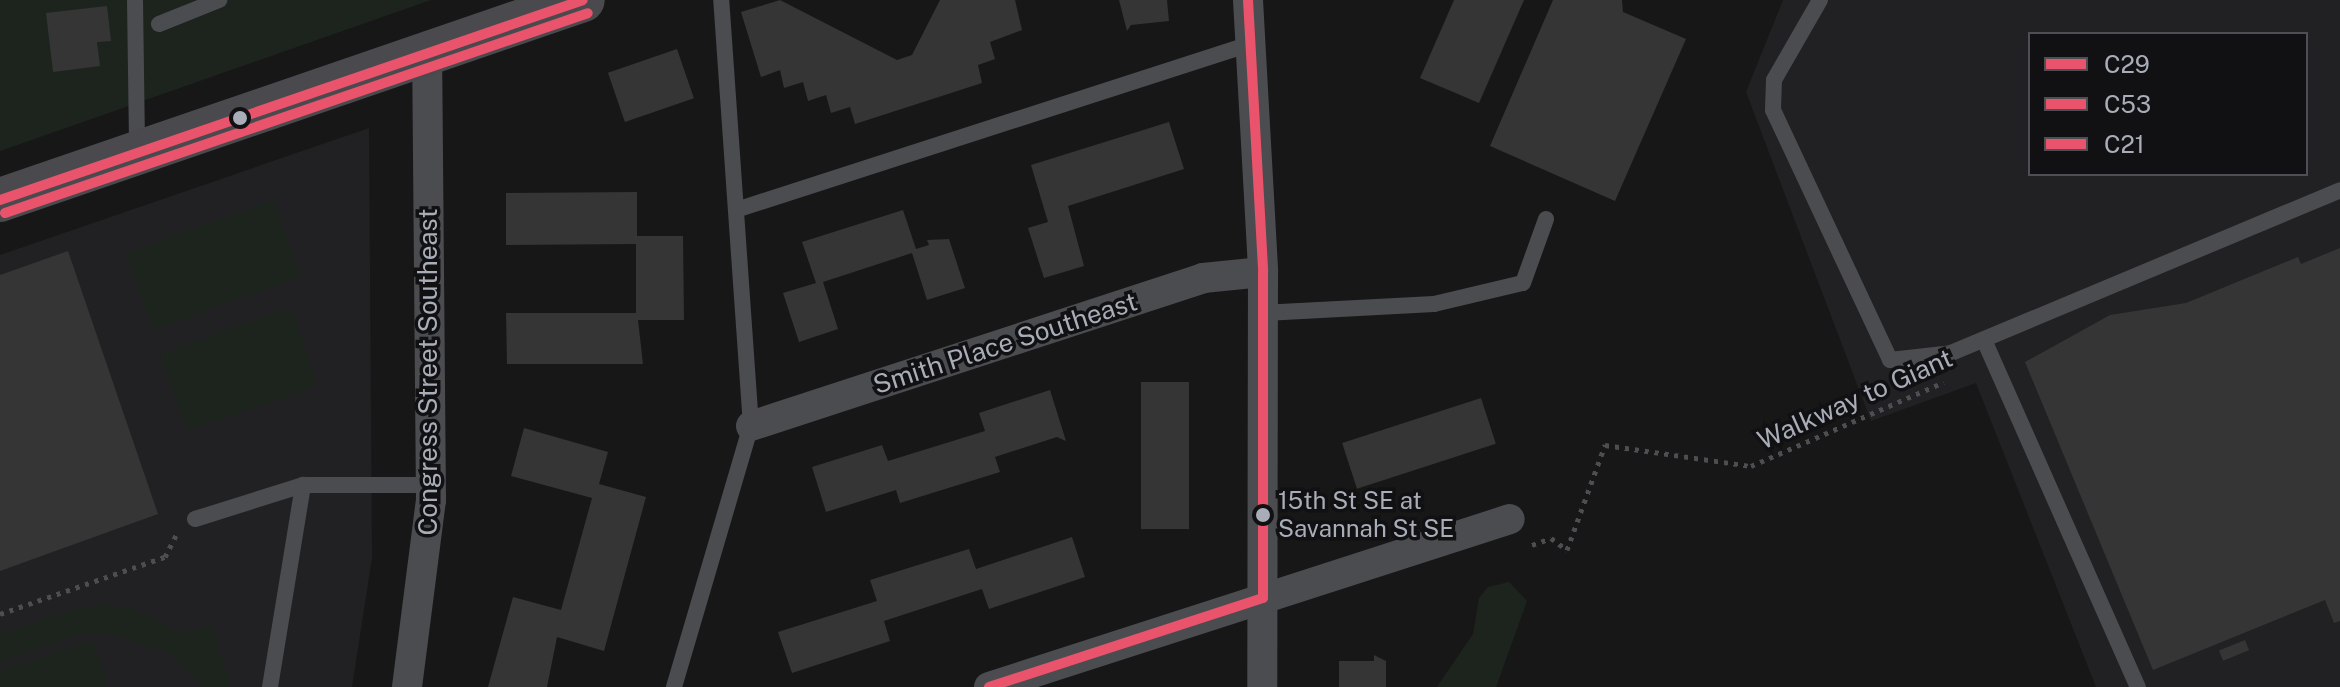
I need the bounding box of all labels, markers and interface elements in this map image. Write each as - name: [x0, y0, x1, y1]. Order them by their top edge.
- legend: [2028, 32, 2308, 176]
- text: C29: [2104, 50, 2150, 78]
- text: C53: [2104, 90, 2151, 118]
- unlabelled marker: [232, 110, 248, 126]
- text: C21: [2104, 130, 2145, 158]
- street label: Congress Street Southeast: [412, 208, 444, 536]
- street label: Smith Place Southeast: [869, 286, 1141, 400]
- street label: Walkway to Giant: [1753, 342, 1957, 456]
- place label: 15th St SE at Savannah St SE: [1278, 487, 1454, 543]
- marker: 15th St SE at Savannah St SE: [1255, 507, 1271, 523]

